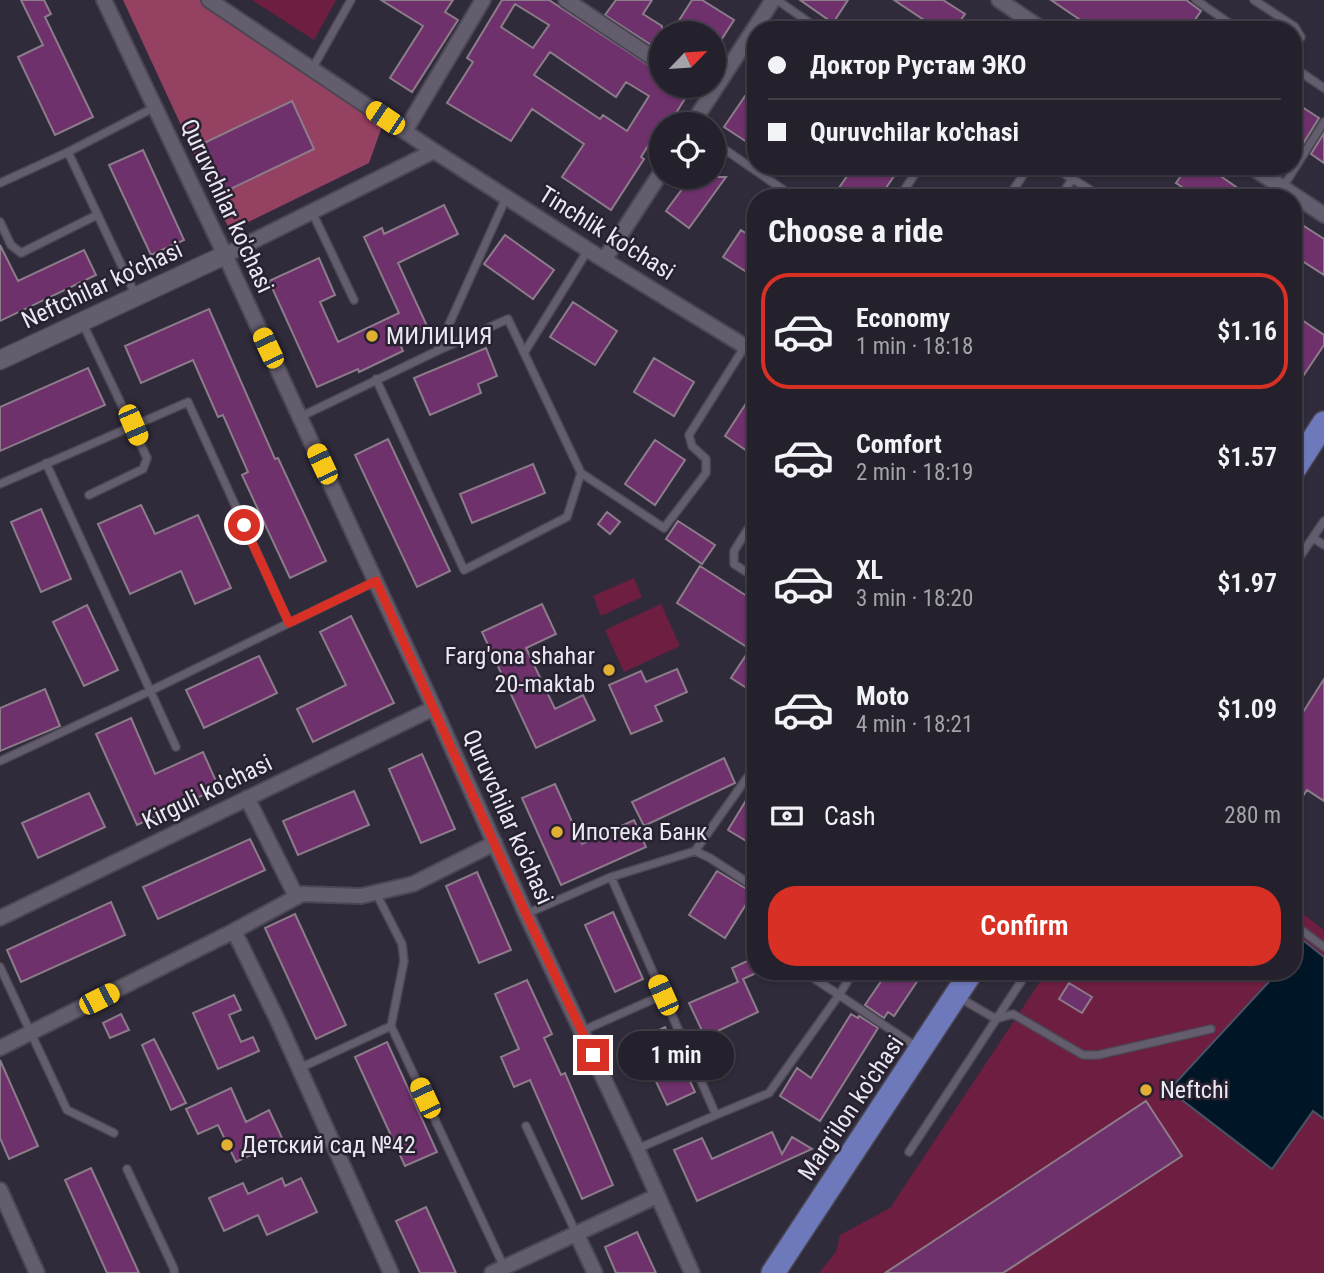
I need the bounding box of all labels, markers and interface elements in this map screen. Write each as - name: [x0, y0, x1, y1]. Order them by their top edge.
- north arrow: [649, 21, 726, 98]
- map controls: [649, 21, 726, 189]
- text: Доктор Рустам ЭКО: [810, 50, 1026, 80]
- car: [362, 98, 409, 138]
- button: locate: [649, 112, 726, 189]
- street label: Quruvchilar ko'chasi: [174, 115, 280, 297]
- text: Quruvchilar ko'chasi: [810, 117, 1019, 147]
- street label: Tinchlik ko'chasi: [534, 180, 680, 286]
- text: Choose a ride: [768, 212, 943, 250]
- street label: Neftchilar ko'chasi: [17, 235, 187, 335]
- icon: car: [772, 300, 835, 363]
- text: Economy: [856, 303, 950, 333]
- text: $1.16: [1217, 316, 1277, 346]
- place label: МИЛИЦИЯ: [386, 322, 493, 350]
- car: [250, 325, 287, 371]
- marker: МИЛИЦИЯ: [364, 328, 380, 344]
- text: 1 min · 18:18: [856, 333, 973, 360]
- car: [116, 402, 151, 448]
- icon: car: [772, 426, 835, 489]
- text: Comfort: [856, 429, 942, 459]
- car: [304, 441, 341, 487]
- text: $1.57: [1217, 442, 1277, 472]
- text: 2 min · 18:19: [856, 459, 973, 486]
- route start: [228, 509, 260, 541]
- icon: car: [772, 552, 835, 615]
- text: XL: [856, 555, 883, 585]
- text: $1.97: [1217, 568, 1277, 598]
- text: 3 min · 18:20: [856, 585, 973, 612]
- place label: Farg'ona shahar 20-maktab: [445, 642, 595, 698]
- marker: Farg'ona shahar 20-maktab: [601, 662, 617, 678]
- icon: car: [772, 678, 835, 741]
- text: Moto: [856, 681, 909, 711]
- text: $1.09: [1217, 694, 1277, 724]
- text: 4 min · 18:21: [856, 711, 973, 738]
- street label: Quruvchilar ko'chasi: [457, 725, 559, 909]
- street label: Kirguli ko'chasi: [137, 749, 277, 835]
- icon: cash: [768, 797, 806, 835]
- text: Cash: [824, 801, 876, 831]
- text: 280 m: [1224, 802, 1281, 829]
- place label: Ипотека Банк: [571, 818, 708, 846]
- marker: Ипотека Банк: [549, 824, 565, 840]
- button: Confirm: [768, 886, 1281, 966]
- car: [645, 972, 682, 1018]
- car: [76, 980, 123, 1018]
- callout: 1 min: [618, 1030, 733, 1080]
- street label: Marg'ilon ko'chasi: [792, 1030, 910, 1186]
- route end: [577, 1039, 609, 1071]
- text: 1 min: [651, 1042, 701, 1069]
- car: [407, 1075, 444, 1121]
- place label: Neftchi: [1160, 1076, 1229, 1104]
- marker: Neftchi: [1138, 1082, 1154, 1098]
- place label: Детский сад №42: [241, 1131, 416, 1159]
- marker: Детский сад №42: [219, 1137, 235, 1153]

